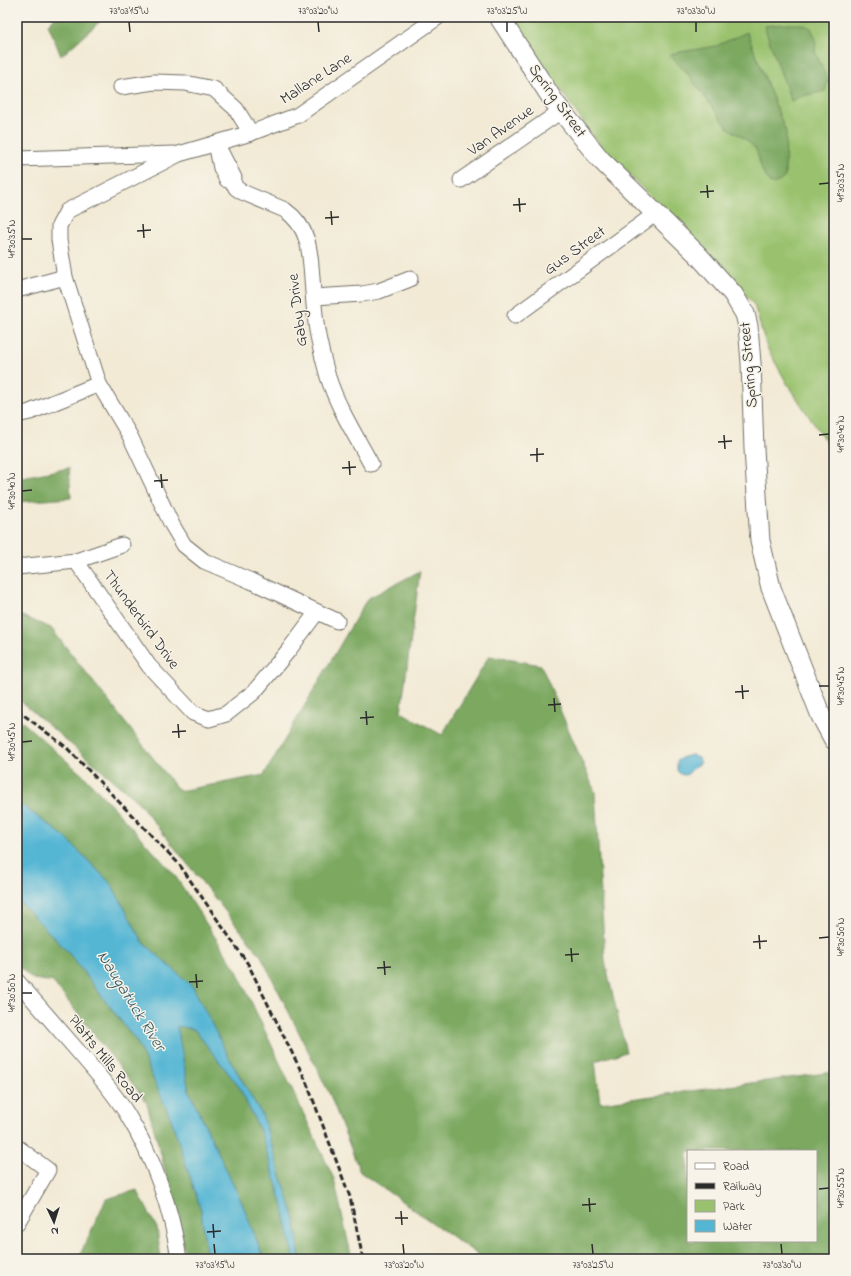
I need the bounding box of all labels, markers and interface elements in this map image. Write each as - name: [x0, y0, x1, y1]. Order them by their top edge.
- text: 73°03'15"W: [109, 4, 149, 19]
- text: 73°03'20"W: [298, 4, 338, 19]
- text: 73°03'25"W: [486, 4, 528, 19]
- text: 73°03'30"W: [677, 4, 716, 19]
- street label: Mallane Lane: [275, 46, 357, 111]
- street label: Spring Street: [522, 59, 592, 143]
- street label: Van Avenue: [462, 99, 540, 163]
- text: 41°30'35"N: [834, 164, 849, 202]
- text: 41°30'35"N: [5, 220, 20, 258]
- street label: Gus Street: [539, 220, 612, 282]
- street label: Gaby Drive: [282, 271, 314, 348]
- street label: Spring Street: [733, 320, 765, 409]
- text: 41°30'40"N: [834, 415, 849, 453]
- text: 41°30'40"N: [5, 472, 20, 510]
- street label: Thunderbird Drive: [97, 565, 186, 675]
- text: 41°30'45"N: [834, 667, 849, 705]
- text: 41°30'45"N: [5, 723, 20, 761]
- text: 41°30'50"N: [834, 917, 849, 956]
- water label: Naugatuck River: [89, 946, 173, 1059]
- text: 41°30'50"N: [5, 973, 20, 1012]
- street label: Platts Mills Road: [62, 1010, 148, 1108]
- legend: [687, 1150, 817, 1242]
- text: Road: [723, 1158, 749, 1176]
- text: 41°30'55"N: [834, 1168, 849, 1208]
- text: Railway: [723, 1178, 762, 1197]
- text: Park: [723, 1198, 745, 1216]
- north arrow: [34, 1202, 74, 1242]
- text: Water: [723, 1218, 752, 1236]
- text: N: [50, 1223, 59, 1239]
- text: 73°03'15"W: [195, 1258, 235, 1273]
- text: 73°03'20"W: [384, 1258, 424, 1273]
- text: 73°03'25"W: [572, 1258, 614, 1273]
- text: 73°03'30"W: [763, 1258, 802, 1273]

